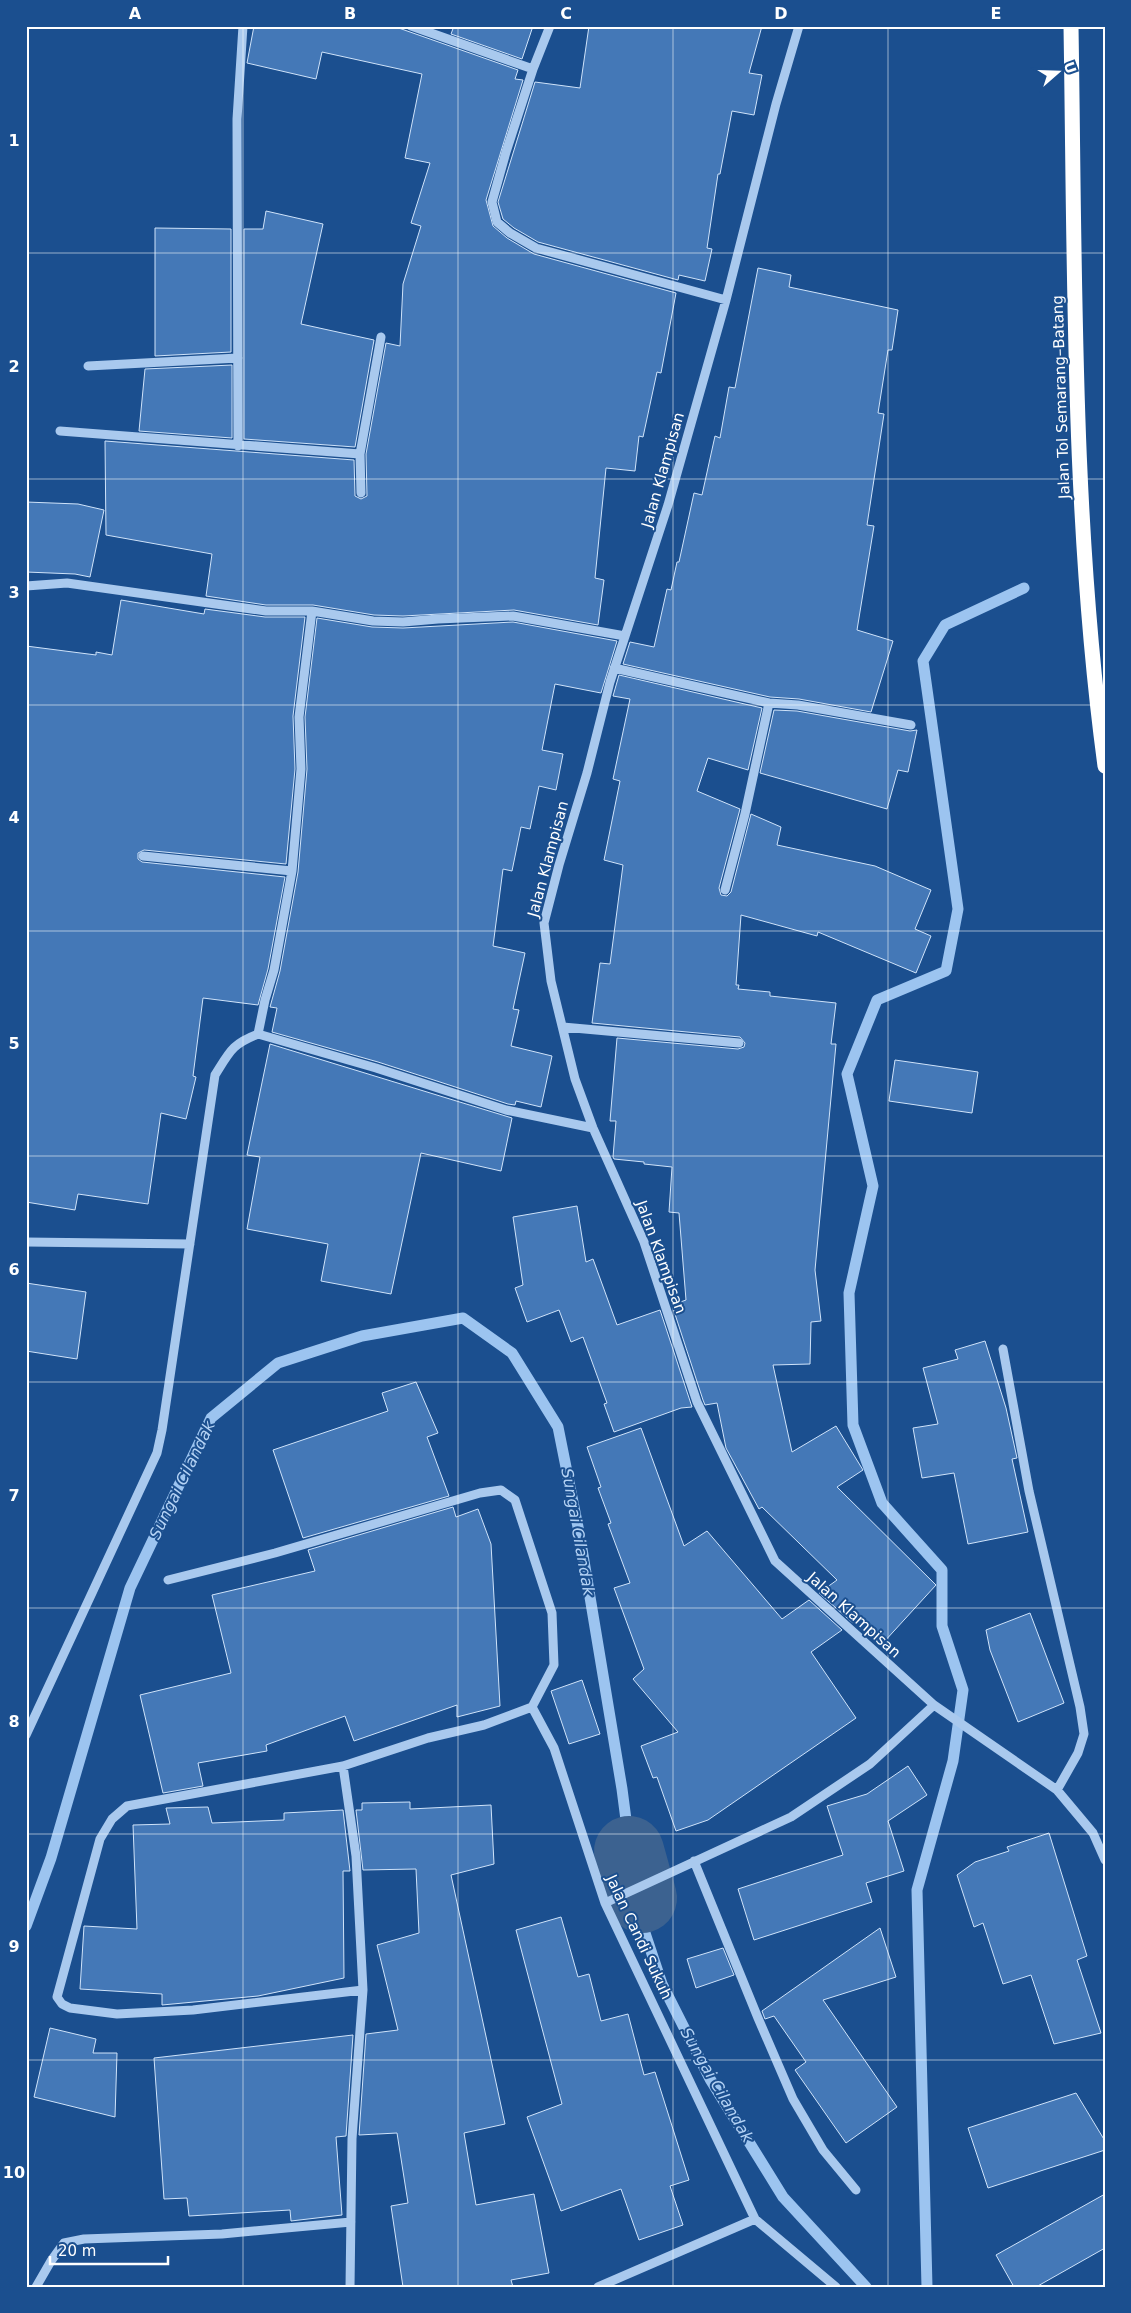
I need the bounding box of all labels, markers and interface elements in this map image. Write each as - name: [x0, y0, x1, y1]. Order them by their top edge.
- text: A: [129, 4, 142, 23]
- text: B: [344, 4, 356, 23]
- text: C: [560, 4, 572, 23]
- text: D: [774, 4, 788, 23]
- text: E: [991, 4, 1001, 23]
- north arrow: [1034, 48, 1084, 98]
- text: U: [1061, 59, 1080, 76]
- text: 1: [8, 131, 20, 150]
- street label: Jalan Tol Semarang–Batang: [1048, 295, 1074, 500]
- text: 2: [8, 357, 20, 376]
- street label: Jalan Klampisan: [638, 410, 688, 531]
- text: 3: [8, 583, 20, 602]
- street label: Jalan Klampisan: [524, 799, 572, 920]
- text: 4: [8, 808, 20, 827]
- text: 5: [8, 1034, 20, 1053]
- street label: Jalan Klampisan: [632, 1197, 690, 1316]
- text: 6: [8, 1260, 20, 1279]
- water label: Sungai Cilandak: [145, 1417, 219, 1542]
- water label: Sungai Cilandak: [557, 1467, 599, 1598]
- text: 7: [8, 1486, 20, 1505]
- street label: Jalan Klampisan: [803, 1568, 904, 1662]
- text: 8: [8, 1712, 20, 1731]
- street label: Jalan Candi Sukuh: [602, 1871, 676, 2002]
- text: 9: [8, 1937, 20, 1956]
- water label: Sungai Cilandak: [676, 2024, 758, 2146]
- text: 10: [3, 2163, 25, 2182]
- scale bar: [50, 2233, 168, 2265]
- text: 20 m: [58, 2242, 96, 2260]

